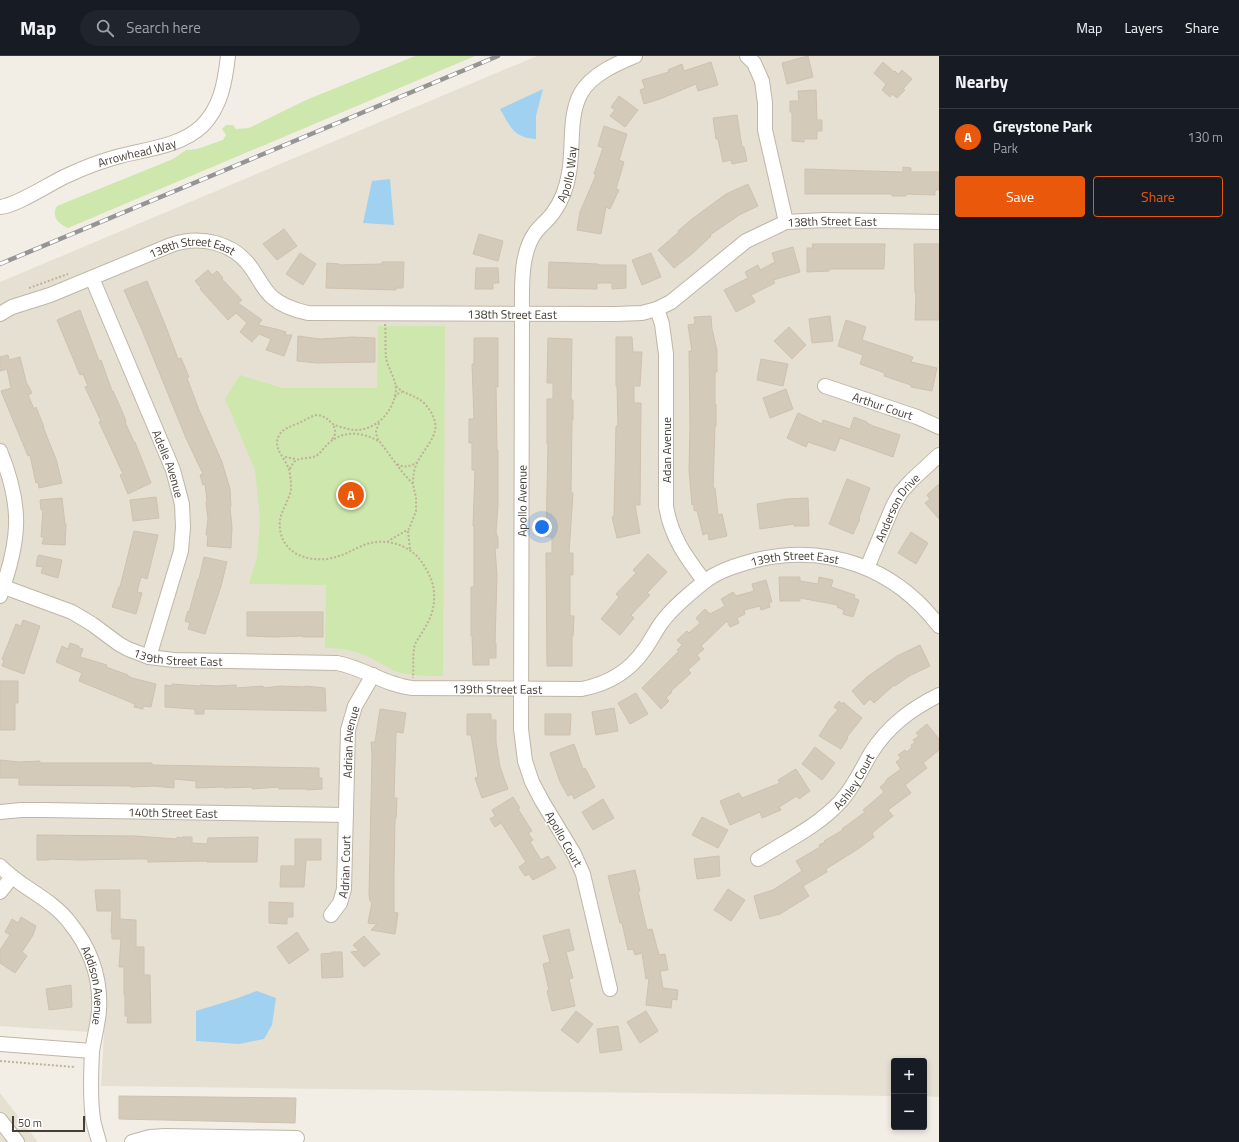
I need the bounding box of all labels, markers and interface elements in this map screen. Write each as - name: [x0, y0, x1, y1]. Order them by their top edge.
- search box: [80, 10, 360, 46]
- text: Map: [20, 13, 56, 42]
- text: Search here: [126, 16, 201, 39]
- icon: search: [94, 17, 116, 39]
- text: Map: [1076, 17, 1102, 38]
- text: Layers: [1124, 17, 1163, 38]
- text: Share: [1185, 17, 1219, 38]
- text: Nearby: [955, 69, 1008, 95]
- text: Greystone Park: [993, 115, 1092, 138]
- text: A: [964, 127, 972, 147]
- text: 130 m: [1187, 127, 1223, 147]
- street label: Arrowhead Way: [95, 133, 179, 172]
- text: Park: [993, 138, 1018, 158]
- street label: Apollo Way: [551, 146, 581, 205]
- button: Save: [955, 176, 1085, 217]
- button: Share: [1093, 176, 1223, 217]
- street label: 138th Street East: [787, 210, 878, 231]
- text: 138th Street East: [146, 231, 240, 263]
- street label: 138th Street East: [147, 249, 237, 263]
- street label: 138th Street East: [467, 304, 558, 323]
- street label: Arthur Court: [850, 386, 916, 425]
- street label: Adan Avenue: [657, 417, 676, 483]
- street label: Adelle Avenue: [148, 427, 189, 500]
- street label: Apollo Avenue: [512, 465, 531, 537]
- street label: Anderson Drive: [870, 468, 924, 545]
- pin: A: [338, 480, 364, 510]
- your location: [532, 517, 552, 537]
- street label: 139th Street East: [748, 545, 842, 571]
- street label: 139th Street East: [131, 642, 223, 670]
- street label: 139th Street East: [452, 679, 543, 698]
- street label: Adrian Avenue: [337, 703, 364, 778]
- street label: Ashley Court: [828, 749, 879, 814]
- street label: 140th Street East: [128, 802, 219, 822]
- street label: Apollo Court: [540, 807, 588, 871]
- street label: Adrian Court: [332, 834, 355, 900]
- street label: Addison Avenue: [77, 942, 109, 1027]
- map controls: [891, 1058, 927, 1130]
- button: +: [891, 1058, 927, 1094]
- button: −: [891, 1094, 927, 1130]
- scale bar: [12, 1114, 85, 1133]
- text: 50 m: [18, 1115, 42, 1131]

